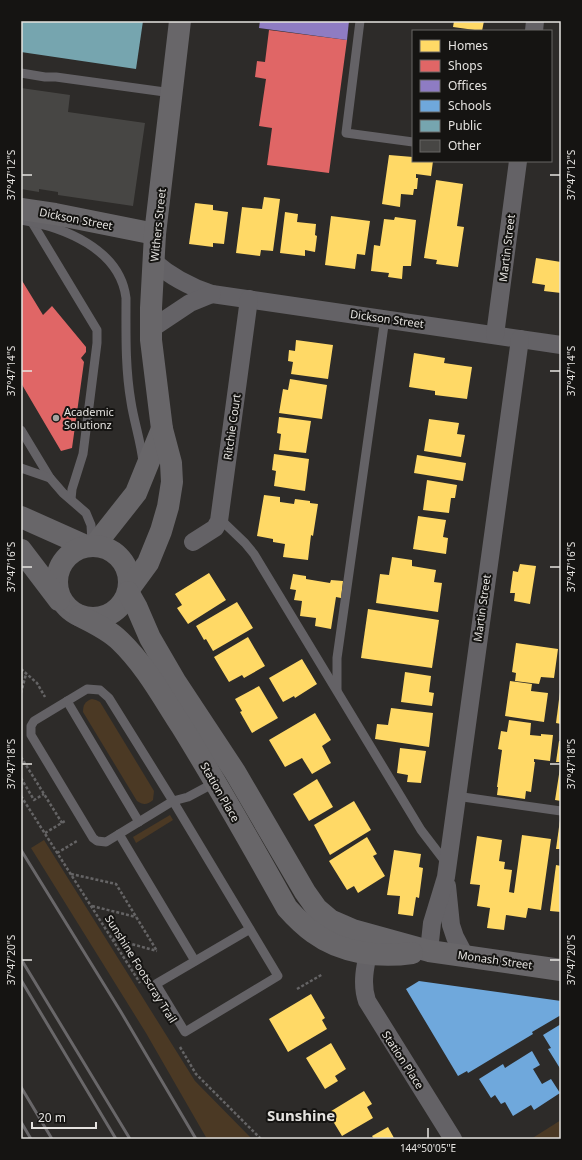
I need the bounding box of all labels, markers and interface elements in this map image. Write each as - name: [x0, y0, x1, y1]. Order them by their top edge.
- legend: [412, 30, 552, 162]
- text: Homes: [448, 37, 488, 54]
- text: Shops: [448, 57, 483, 74]
- text: Offices: [448, 77, 487, 94]
- text: Schools: [448, 97, 491, 114]
- text: Public: [448, 117, 482, 134]
- text: Other: [448, 137, 481, 154]
- text: 37°47'12"S: [4, 149, 18, 200]
- text: 37°47'12"S: [564, 149, 578, 200]
- street label: Withers Street: [146, 188, 169, 262]
- street label: Dickson Street: [38, 204, 114, 233]
- street label: Martin Street: [495, 213, 518, 283]
- street label: Dickson Street: [349, 306, 425, 331]
- text: 37°47'14"S: [4, 345, 18, 396]
- text: 37°47'14"S: [564, 345, 578, 396]
- street label: Ritchie Court: [219, 393, 244, 461]
- place label: Academic Solutionz: [64, 404, 114, 432]
- marker: Academic Solutionz: [51, 413, 61, 423]
- text: 37°47'16"S: [4, 541, 18, 592]
- text: 37°47'16"S: [564, 541, 578, 592]
- street label: Martin Street: [469, 573, 494, 643]
- text: 37°47'18"S: [4, 738, 18, 789]
- text: 37°47'18"S: [564, 738, 578, 789]
- street label: Station Place: [197, 759, 244, 824]
- street label: Sunshine Footscray Trail: [102, 912, 181, 1026]
- text: 37°47'20"S: [4, 934, 18, 985]
- text: 37°47'20"S: [564, 934, 578, 985]
- street label: Monash Street: [457, 947, 533, 972]
- street label: Station Place: [379, 1028, 428, 1092]
- scale bar: [32, 1104, 96, 1130]
- district label: Sunshine: [267, 1105, 335, 1125]
- text: 20 m: [38, 1109, 66, 1126]
- text: 144°50'05"E: [400, 1141, 456, 1155]

